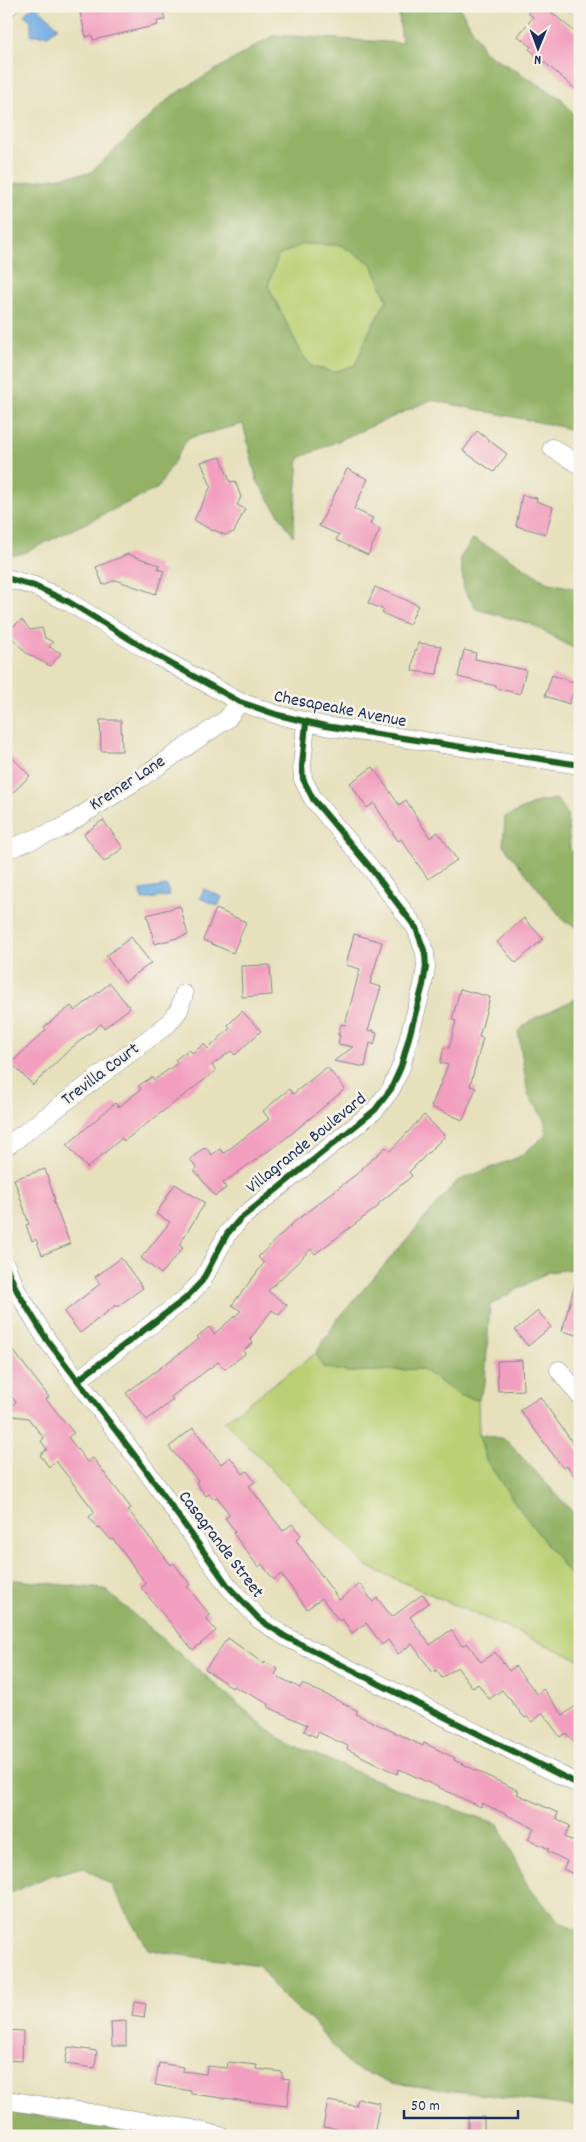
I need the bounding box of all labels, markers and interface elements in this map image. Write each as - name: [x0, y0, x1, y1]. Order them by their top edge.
- north arrow: [514, 22, 564, 72]
- text: N: [534, 49, 541, 69]
- street label: Chesapeake Avenue: [272, 685, 408, 735]
- street label: Kremer Lane: [85, 750, 171, 818]
- street label: Trevilla Court: [57, 1037, 145, 1113]
- street label: Villagrande Boulevard: [241, 1088, 373, 1200]
- street label: Casagrande Street: [171, 1486, 269, 1604]
- scale bar: [404, 2087, 517, 2119]
- text: 50 m: [411, 2096, 440, 2118]

